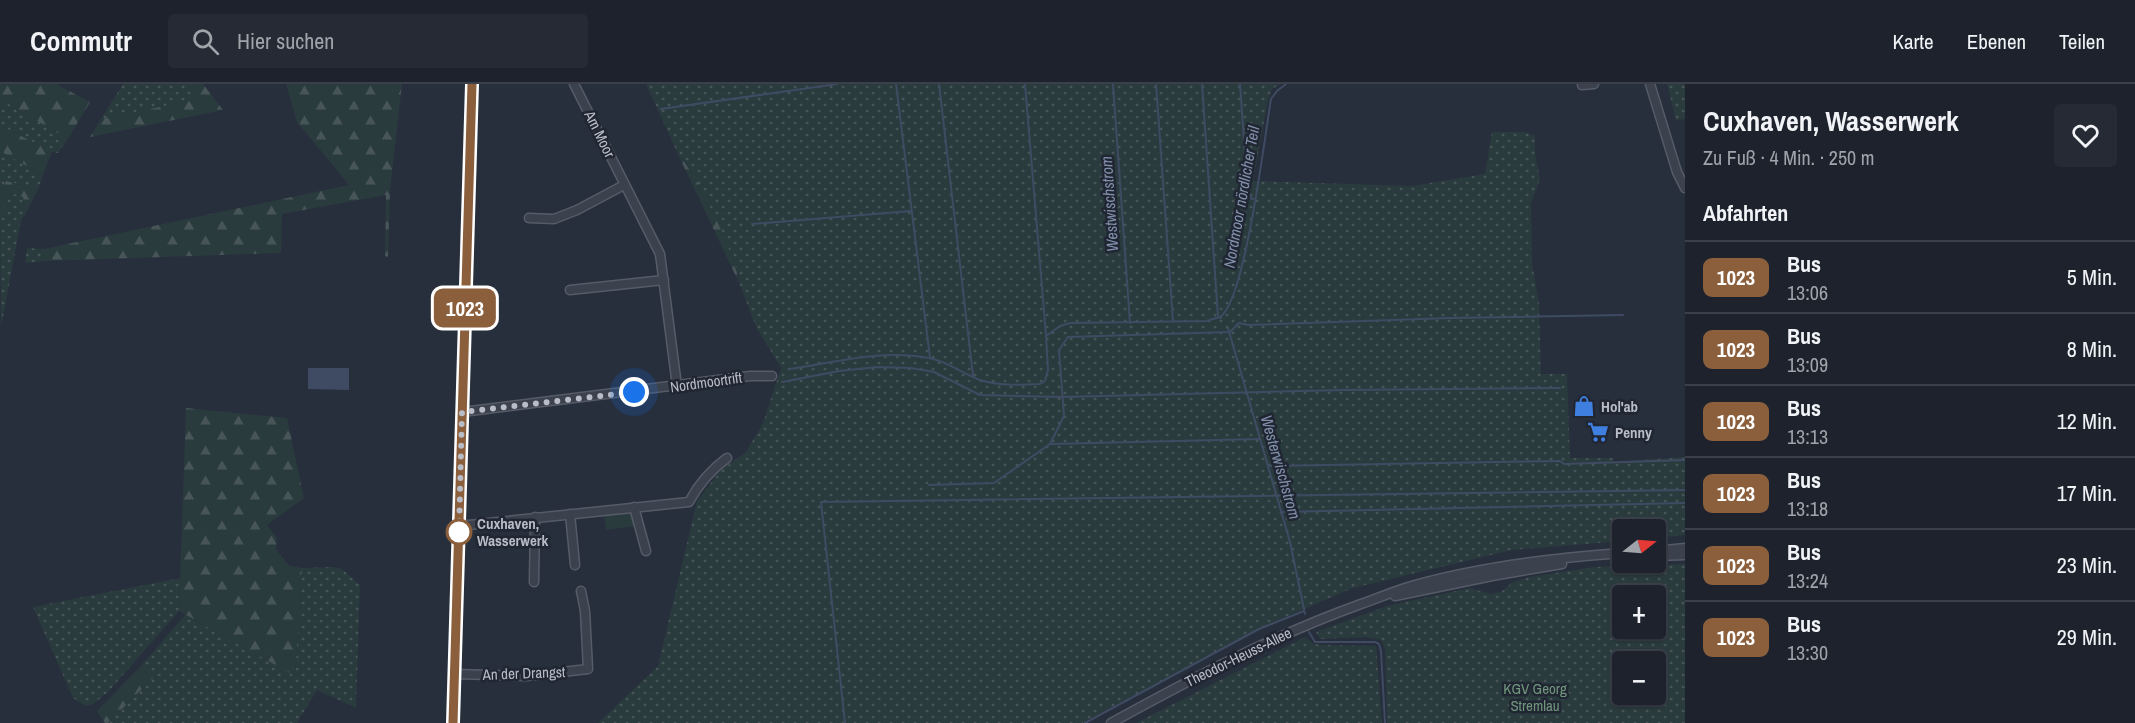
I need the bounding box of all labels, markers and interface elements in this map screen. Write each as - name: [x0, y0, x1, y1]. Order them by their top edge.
- search box: [168, 14, 588, 68]
- text: Commutr: [30, 22, 132, 60]
- icon: search: [189, 25, 222, 58]
- text: Hier suchen: [237, 26, 334, 56]
- text: Karte: [1893, 27, 1934, 56]
- text: Ebenen: [1967, 27, 2026, 56]
- text: Teilen: [2059, 27, 2105, 56]
- text: Cuxhaven, Wasserwerk: [1703, 102, 1959, 140]
- button: heart: [2054, 104, 2117, 167]
- street label: Am Moor: [579, 106, 620, 161]
- water label: Nordmoor nördlicher Teil: [1218, 123, 1265, 270]
- text: Zu Fuß · 4 Min. · 250 m: [1703, 144, 1874, 171]
- water label: Westwischstrom: [1095, 155, 1123, 253]
- text: Abfahrten: [1703, 198, 1788, 228]
- text: Bus: [1787, 249, 1821, 279]
- text: 5 Min.: [2067, 262, 2117, 292]
- text: 1023: [1717, 263, 1755, 292]
- text: 13:06: [1787, 279, 1828, 306]
- line badge: 1023: [423, 288, 507, 328]
- text: 1023: [446, 294, 484, 323]
- text: Bus: [1787, 321, 1821, 351]
- text: 8 Min.: [2067, 334, 2117, 364]
- text: 1023: [1717, 335, 1755, 364]
- text: 13:09: [1787, 351, 1828, 378]
- street label: Nordmoortrift: [669, 366, 744, 397]
- your location: [619, 377, 649, 407]
- text: Bus: [1787, 393, 1821, 423]
- shop icon: Hol'ab: [1572, 394, 1596, 418]
- place label: Hol'ab: [1601, 396, 1638, 417]
- text: 12 Min.: [2057, 406, 2117, 436]
- text: 1023: [1717, 407, 1755, 436]
- water label: Westerwischstrom: [1256, 412, 1306, 522]
- supermarket icon: Penny: [1586, 420, 1610, 444]
- place label: Penny: [1615, 422, 1652, 443]
- text: 13:13: [1787, 423, 1828, 450]
- text: Bus: [1787, 465, 1821, 495]
- text: 17 Min.: [2057, 478, 2117, 508]
- text: 1023: [1717, 479, 1755, 508]
- text: 13:18: [1787, 495, 1828, 522]
- place label: Cuxhaven, Wasserwerk: [477, 513, 549, 551]
- marker: Cuxhaven, Wasserwerk: [446, 519, 472, 545]
- north arrow: [1612, 519, 1666, 573]
- map controls: [1612, 519, 1666, 705]
- text: Bus: [1787, 537, 1821, 567]
- text: 23 Min.: [2057, 550, 2117, 580]
- text: 1023: [1717, 551, 1755, 580]
- text: 13:24: [1787, 567, 1828, 594]
- button: +: [1612, 585, 1666, 639]
- text: Bus: [1787, 609, 1821, 639]
- street label: Theodor-Heuss-Allee: [1181, 622, 1295, 692]
- text: 29 Min.: [2057, 622, 2117, 652]
- text: 1023: [1717, 623, 1755, 652]
- text: 13:30: [1787, 639, 1828, 666]
- button: −: [1612, 651, 1666, 705]
- street label: An der Drangst: [481, 661, 566, 685]
- park label: KGV Georg Stremlau: [1503, 678, 1567, 716]

